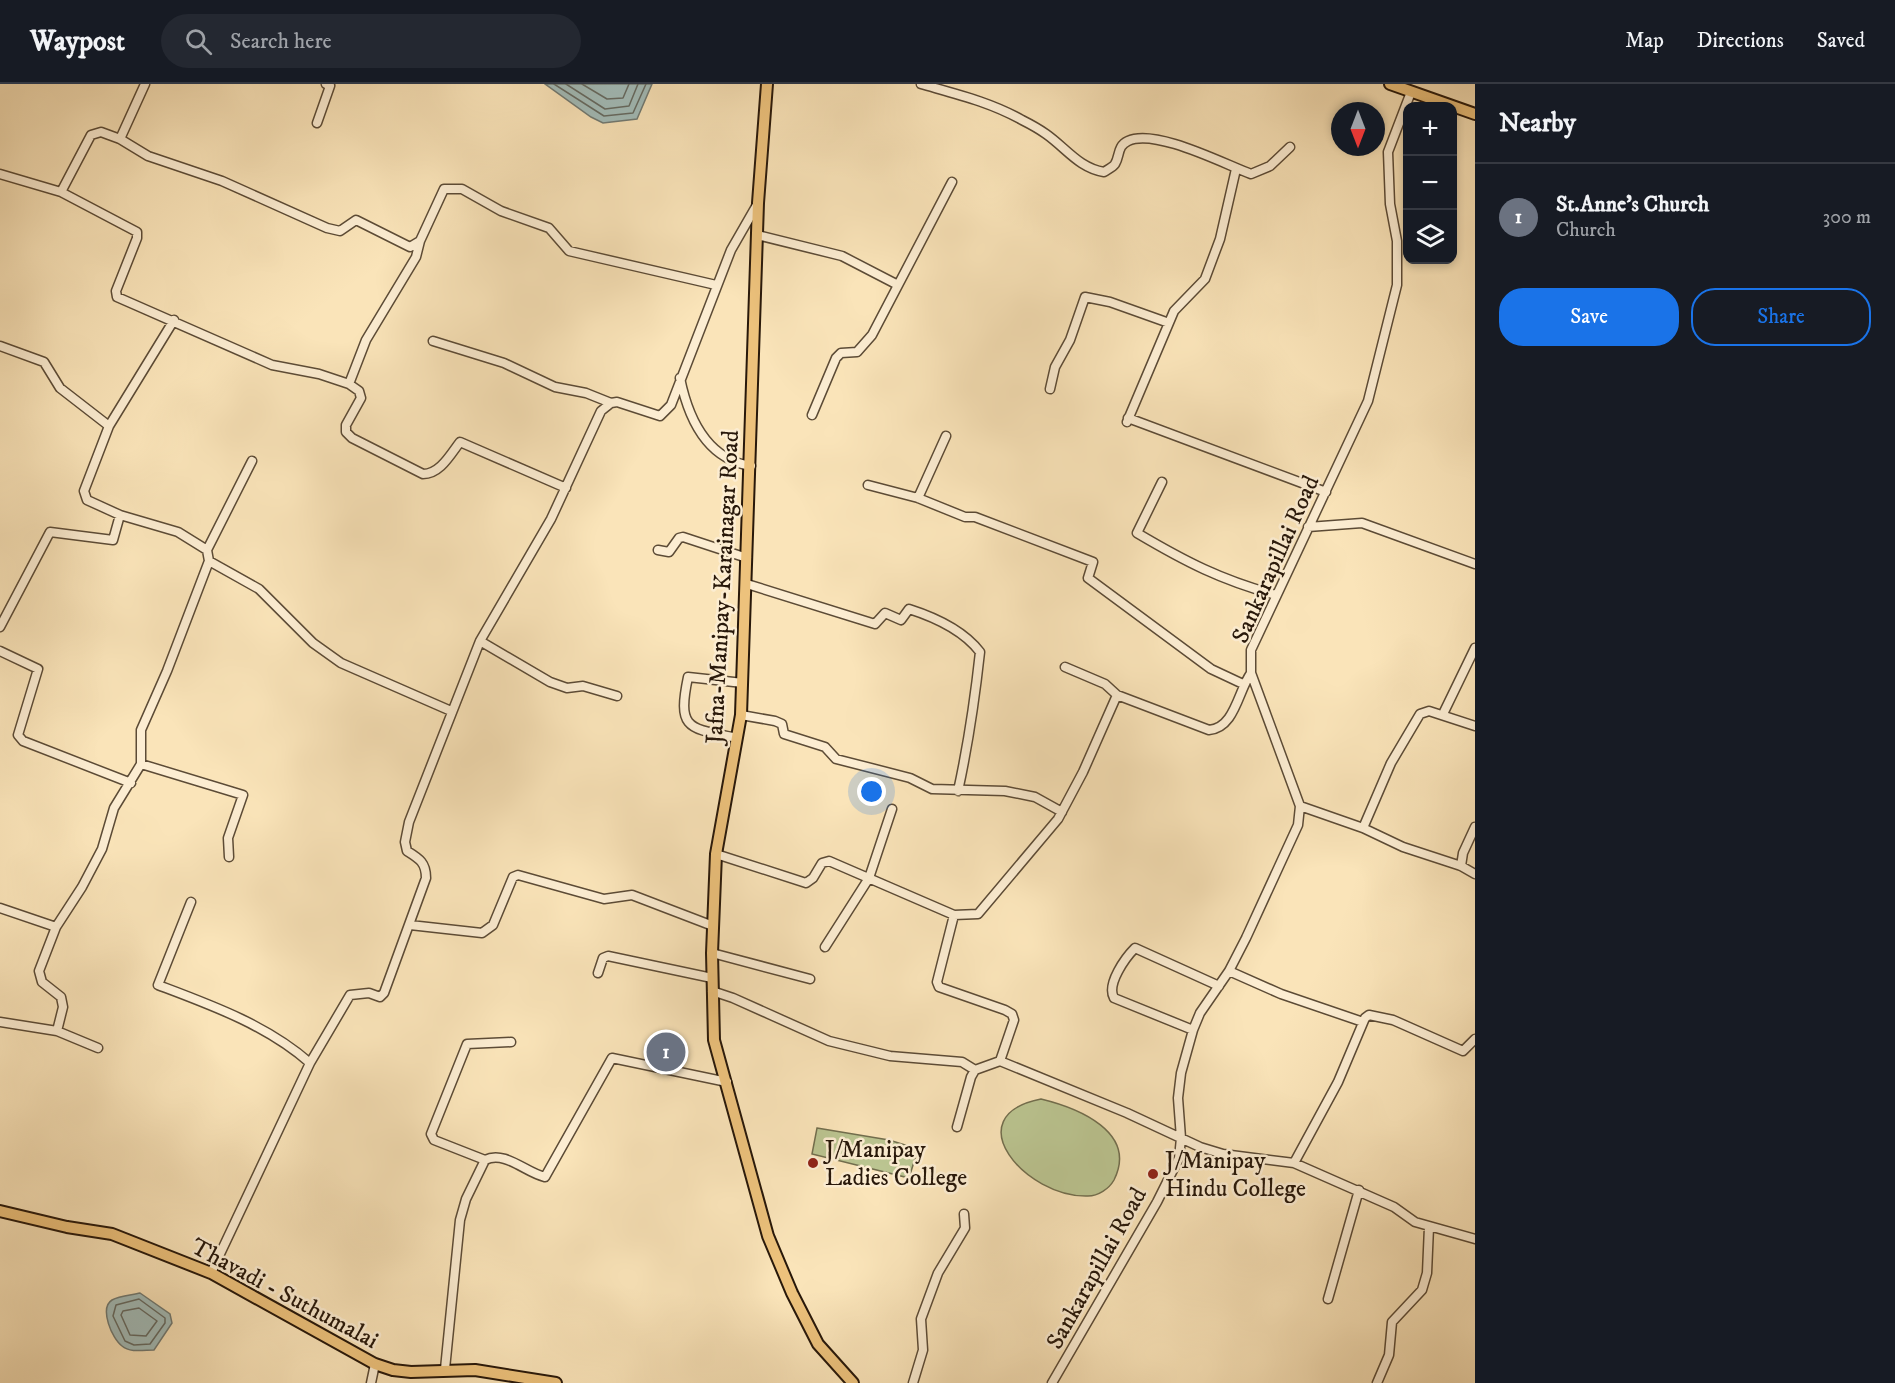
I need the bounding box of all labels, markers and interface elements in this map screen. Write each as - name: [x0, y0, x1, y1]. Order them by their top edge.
- search box: [161, 14, 581, 68]
- text: Waypost: [30, 24, 125, 59]
- icon: search: [182, 25, 215, 58]
- text: Search here: [230, 28, 332, 55]
- text: Map: [1625, 28, 1664, 54]
- text: Directions: [1697, 28, 1784, 54]
- text: Saved: [1817, 28, 1865, 54]
- north arrow: [1331, 102, 1385, 156]
- map controls: [1403, 102, 1457, 264]
- button: +: [1403, 102, 1457, 156]
- text: Nearby: [1499, 107, 1576, 140]
- button: −: [1403, 156, 1457, 210]
- text: St.Anne's Church: [1556, 191, 1709, 218]
- text: 1: [1515, 205, 1522, 230]
- text: 300 m: [1823, 205, 1871, 230]
- button: layers: [1403, 210, 1457, 264]
- text: Church: [1556, 218, 1616, 243]
- button: Save: [1499, 288, 1679, 346]
- button: Share: [1691, 288, 1871, 346]
- street label: Jafna-Manipay-Karainagar Road: [700, 429, 746, 747]
- street label: Sankarapillai Road: [1226, 471, 1326, 648]
- your location: [857, 777, 886, 806]
- pin: 1: [646, 1030, 686, 1074]
- place label: J/Manipay Ladies College: [823, 1135, 967, 1193]
- place label: J/Manipay Hindu College: [1163, 1146, 1306, 1204]
- marker: J/Manipay Ladies College: [806, 1156, 820, 1170]
- marker: J/Manipay Hindu College: [1146, 1167, 1160, 1181]
- street label: Sankarapillai Road: [1040, 1182, 1154, 1355]
- street label: Thavadi - Suthumalai: [186, 1232, 383, 1356]

